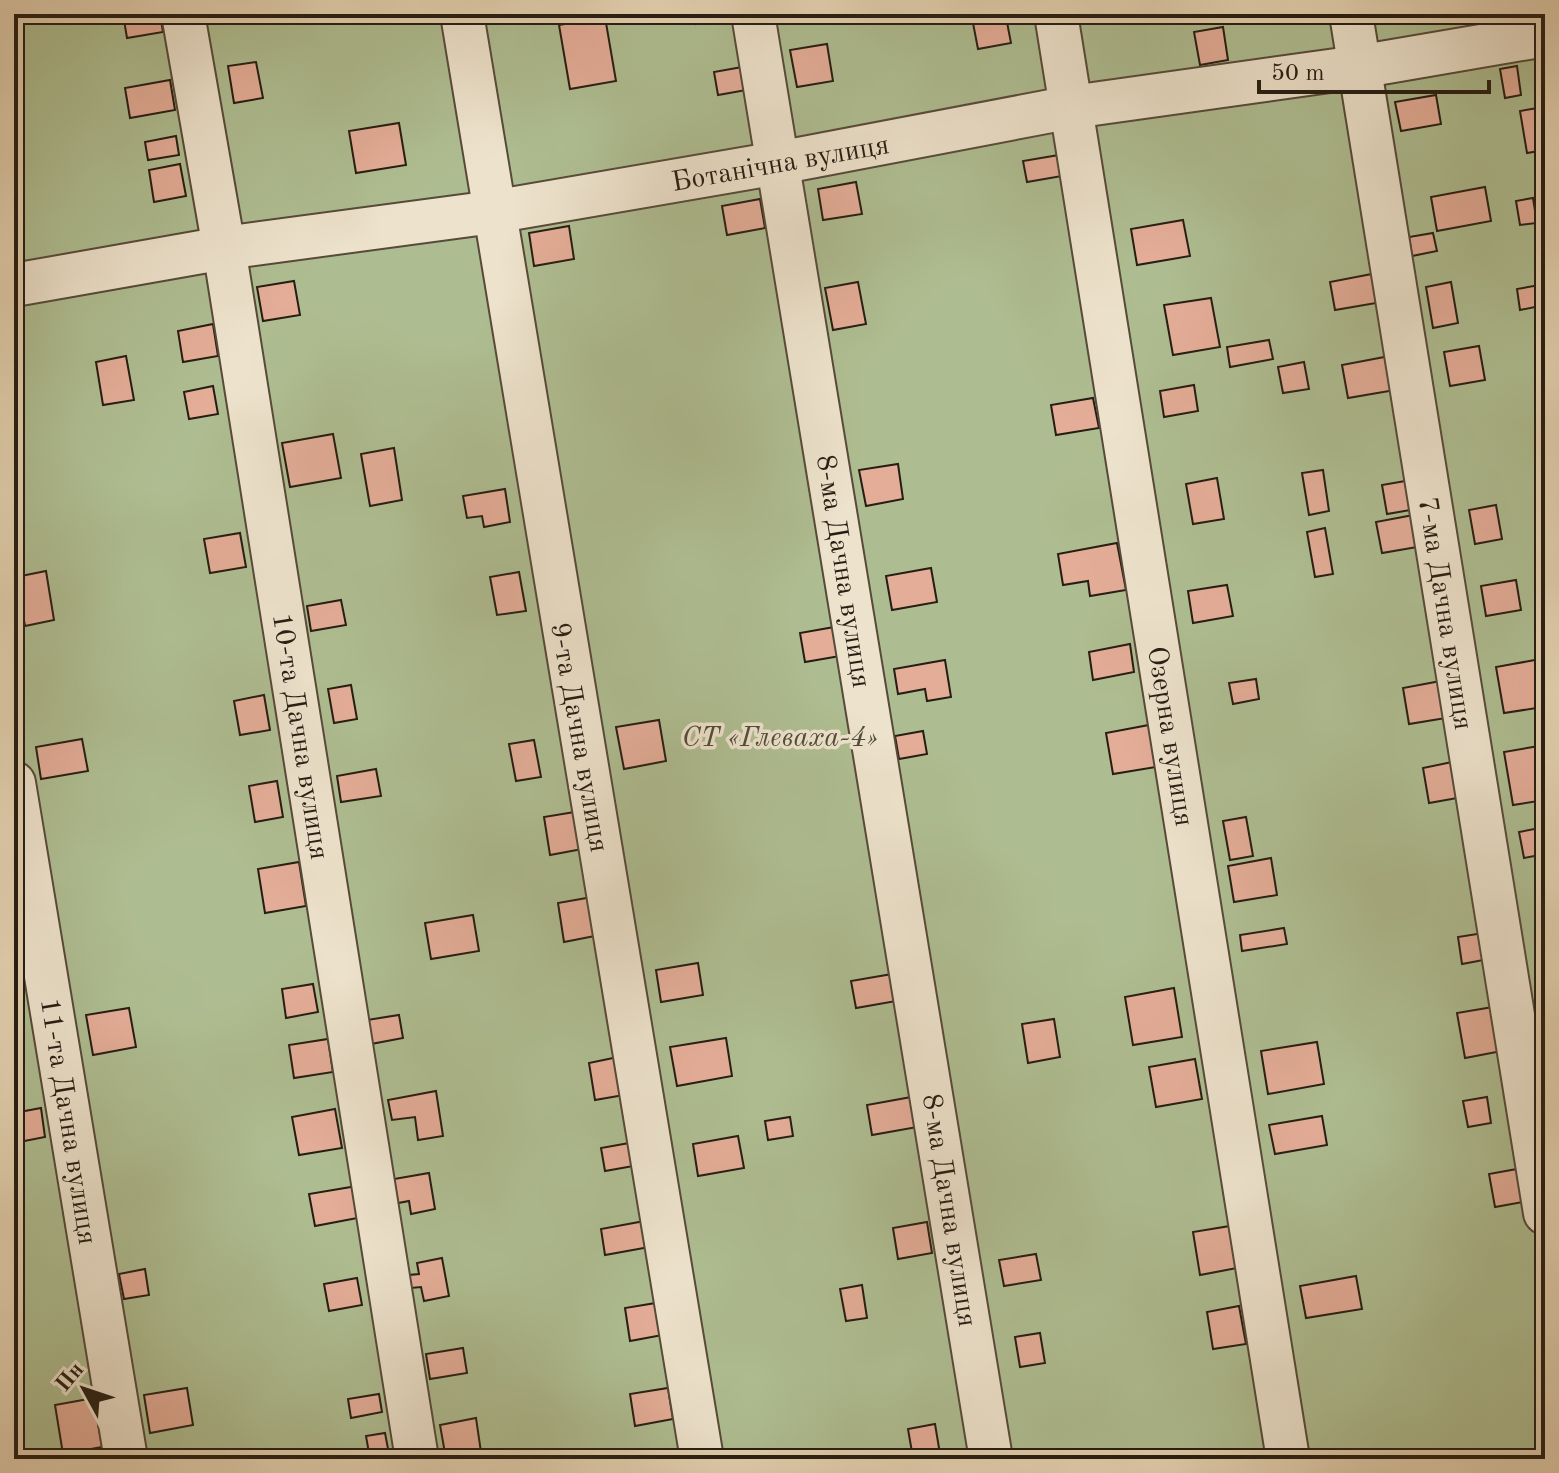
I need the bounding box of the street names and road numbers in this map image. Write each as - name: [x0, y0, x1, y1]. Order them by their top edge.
- street label: Ботанічна вулиця: [670, 132, 892, 198]
- street label: 8-ма Дачна вулиця: [810, 453, 874, 690]
- street label: 7-ма Дачна вулиця: [1412, 495, 1476, 732]
- street label: 10-та Дачна вулиця: [266, 611, 332, 862]
- street label: 9-та Дачна вулиця: [544, 620, 612, 855]
- street label: Озерна вулиця: [1141, 644, 1197, 829]
- street label: 11-та Дачна вулиця: [34, 996, 100, 1247]
- street label: 8-ма Дачна вулиця: [916, 1092, 980, 1329]

